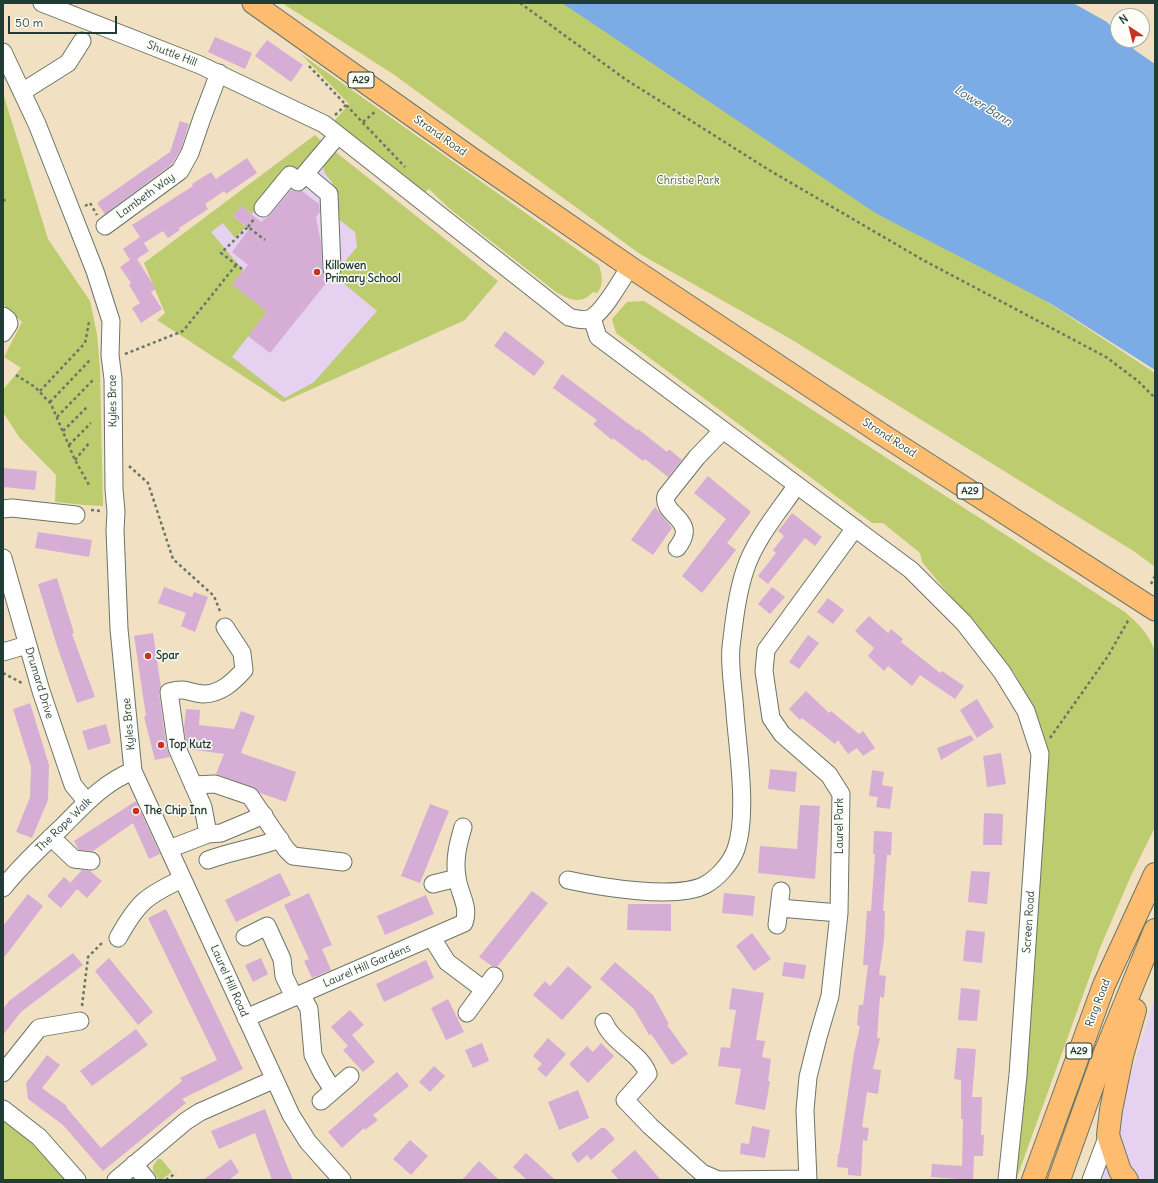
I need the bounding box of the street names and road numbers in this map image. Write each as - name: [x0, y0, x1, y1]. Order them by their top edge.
- street label: Shuttle Hill: [145, 38, 199, 70]
- road number: A29: [348, 72, 374, 88]
- street label: Strand Road: [411, 113, 469, 159]
- street label: Lambeth Way: [114, 170, 178, 222]
- street label: Kyles Brae: [106, 375, 120, 427]
- street label: Strand Road: [860, 416, 918, 460]
- road number: A29: [957, 483, 983, 499]
- street label: Drumard Drive: [22, 646, 56, 720]
- street label: Kyles Brae: [120, 697, 138, 751]
- street label: The Rope Walk: [33, 795, 95, 855]
- street label: Laurel Park: [833, 798, 847, 854]
- street label: Screen Road: [1020, 890, 1038, 954]
- street label: Laurel Hill Gardens: [321, 942, 413, 990]
- street label: Laurel Hill Road: [207, 943, 251, 1019]
- street label: Ring Road: [1083, 977, 1113, 1029]
- road number: A29: [1066, 1043, 1092, 1059]

